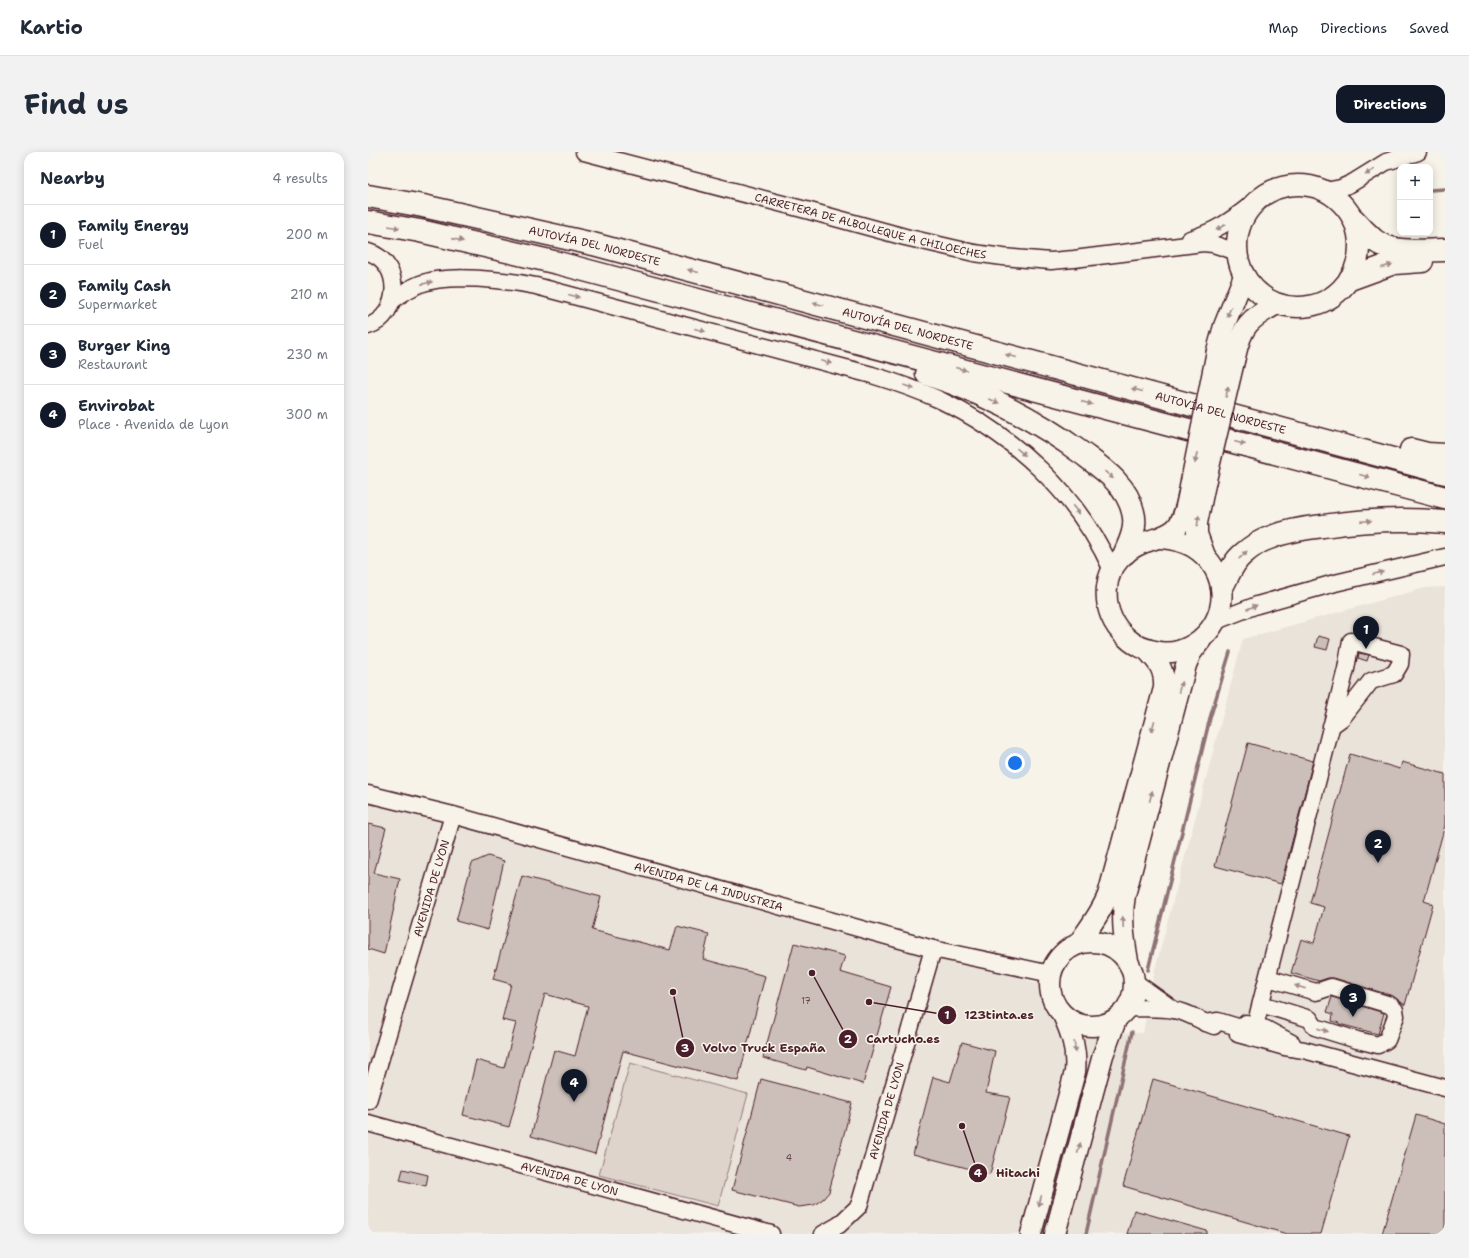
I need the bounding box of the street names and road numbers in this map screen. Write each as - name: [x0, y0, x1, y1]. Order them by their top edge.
- street label: CARRETERA DE ALBOLLEQUE A CHILOECHES: [753, 190, 987, 263]
- street label: AUTOVÍA DEL NORDESTE: [527, 223, 662, 270]
- street label: AUTOVÍA DEL NORDESTE: [840, 304, 975, 354]
- street label: AUTOVÍA DEL NORDESTE: [1153, 388, 1288, 438]
- street label: AVENIDA DE LYON: [410, 838, 453, 939]
- street label: AVENIDA DE LA INDUSTRIA: [632, 859, 785, 915]
- street label: AVENIDA DE LYON: [866, 1061, 908, 1161]
- street label: AVENIDA DE LYON: [519, 1158, 620, 1200]

